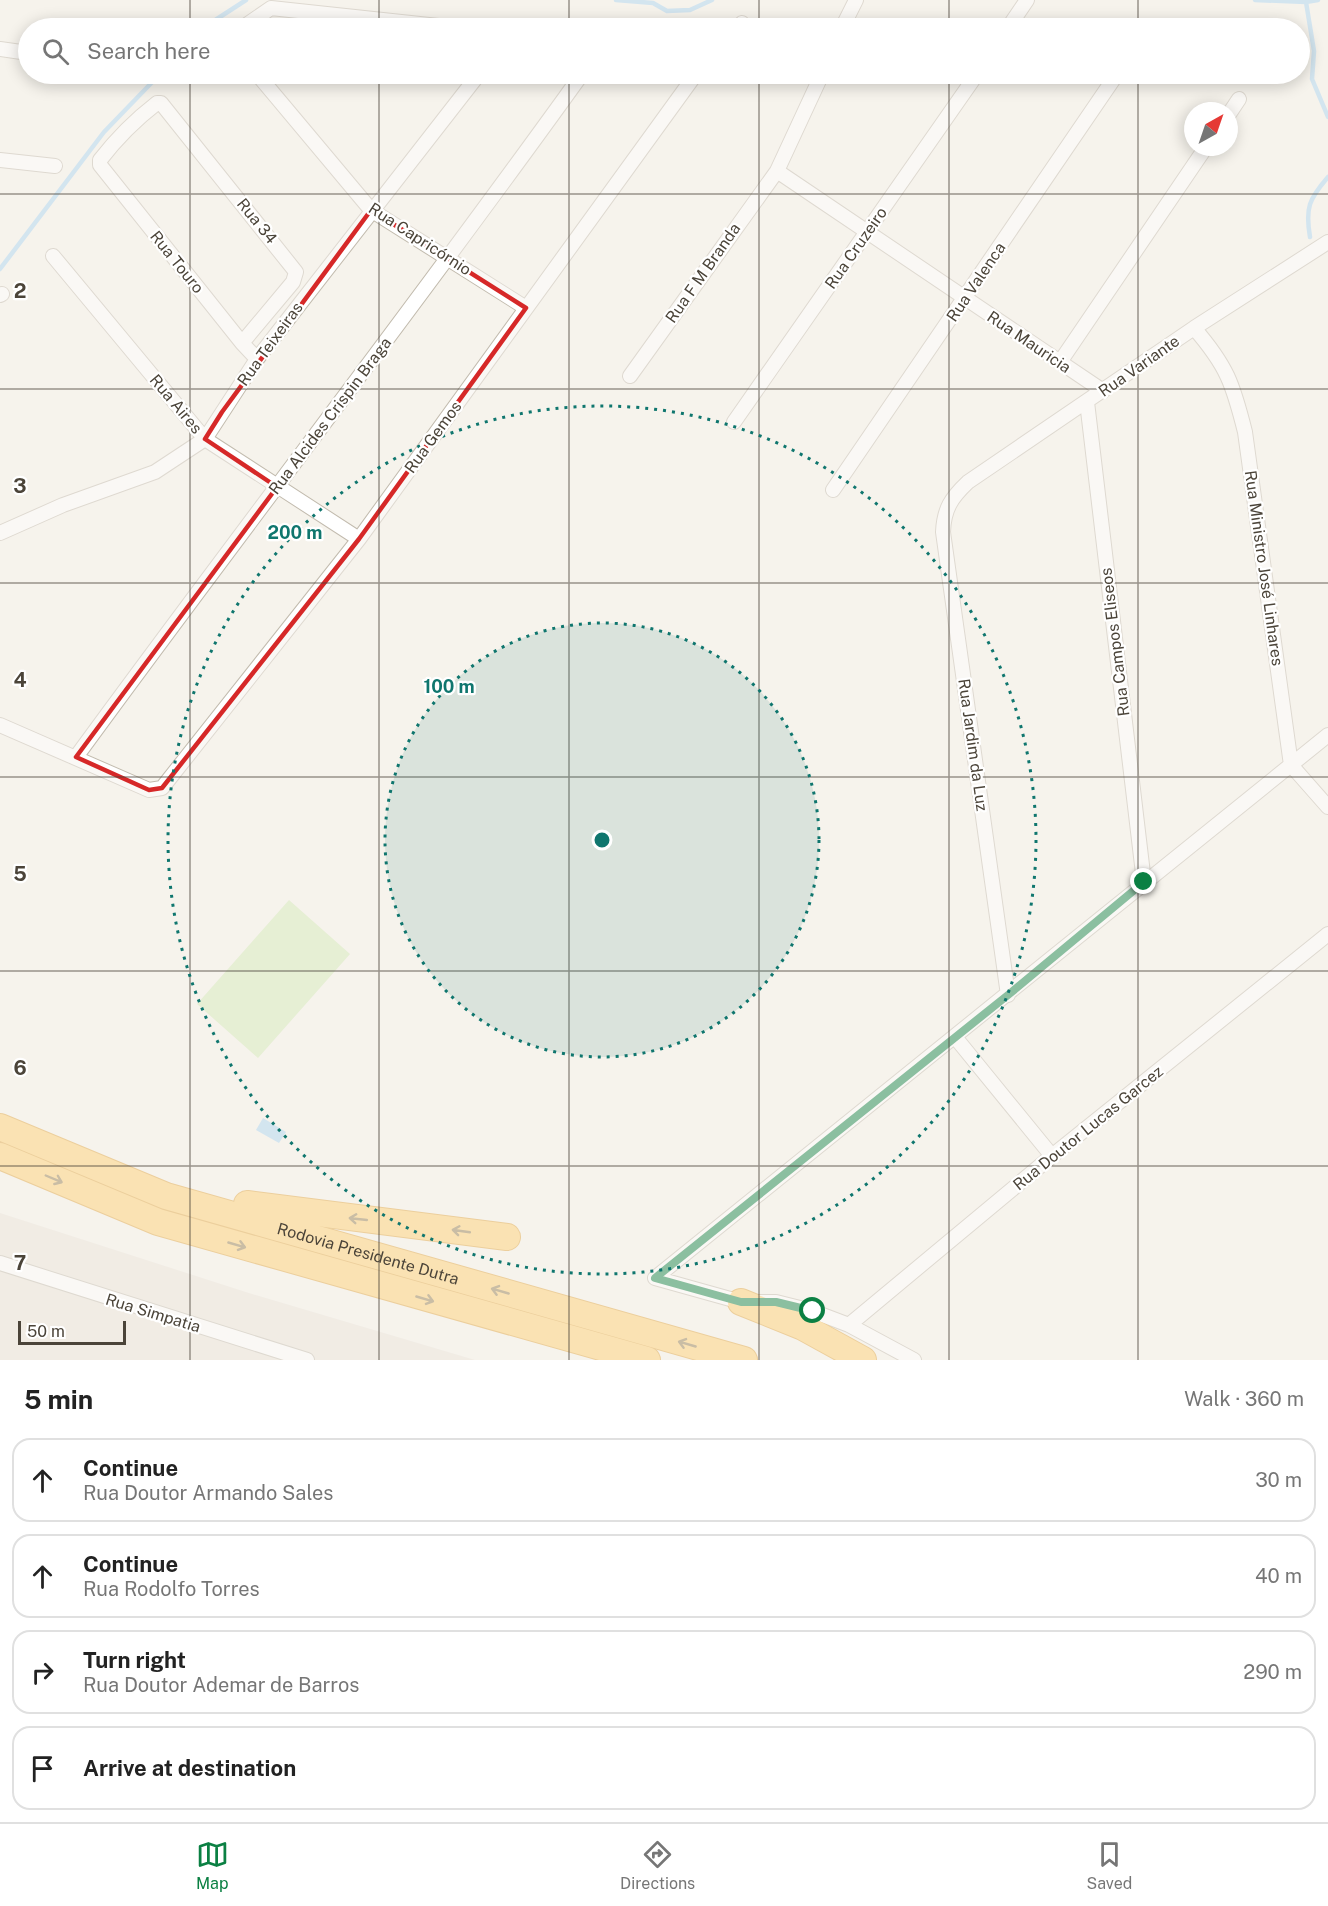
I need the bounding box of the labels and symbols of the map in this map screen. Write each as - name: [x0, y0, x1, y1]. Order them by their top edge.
- north arrow: [1184, 102, 1238, 156]
- street label: Rua 34: [233, 194, 281, 248]
- street label: Rua Capricórnio: [365, 199, 475, 279]
- street label: Rua Cruzeiro: [821, 204, 891, 292]
- street label: Rua F M Branda: [662, 219, 744, 327]
- street label: Rua Touro: [146, 227, 208, 297]
- street label: Rua Valenca: [943, 239, 1009, 325]
- text: 2: [14, 279, 26, 303]
- street label: Rua Teixeiras: [233, 298, 307, 390]
- street label: Rua Mauricia: [984, 307, 1074, 377]
- street label: Rua Variante: [1095, 331, 1183, 401]
- street label: Rua Alcides Crispin Braga: [265, 334, 395, 498]
- street label: Rua Aires: [146, 371, 206, 437]
- street label: Rua Gemos: [400, 397, 466, 477]
- street label: Rua Ministro José Linhares: [1241, 469, 1287, 667]
- text: 3: [13, 474, 27, 498]
- text: 200 m: [268, 522, 322, 543]
- street label: Rua Campos Eliseos: [1096, 567, 1134, 717]
- text: 4: [13, 668, 27, 692]
- text: 100 m: [423, 676, 475, 697]
- street label: Rua Jardim da Luz: [954, 677, 992, 813]
- centre of rings: [592, 830, 612, 850]
- text: 5: [13, 862, 27, 886]
- route end: [1130, 868, 1156, 894]
- text: 6: [13, 1056, 27, 1080]
- street label: Rua Doutor Lucas Garcez: [1009, 1062, 1167, 1194]
- one-way arrow: [44, 1174, 62, 1186]
- one-way arrow: [349, 1214, 368, 1225]
- street label: Rodovia Presidente Dutra: [275, 1219, 461, 1288]
- one-way arrow: [452, 1226, 472, 1237]
- one-way arrow: [227, 1240, 246, 1251]
- text: 7: [14, 1251, 26, 1275]
- one-way arrow: [491, 1285, 510, 1296]
- street label: Rua Simpatia: [103, 1290, 203, 1336]
- one-way arrow: [415, 1294, 434, 1305]
- route start: [799, 1297, 825, 1323]
- scale bar: [18, 1318, 126, 1346]
- one-way arrow: [678, 1338, 697, 1349]

